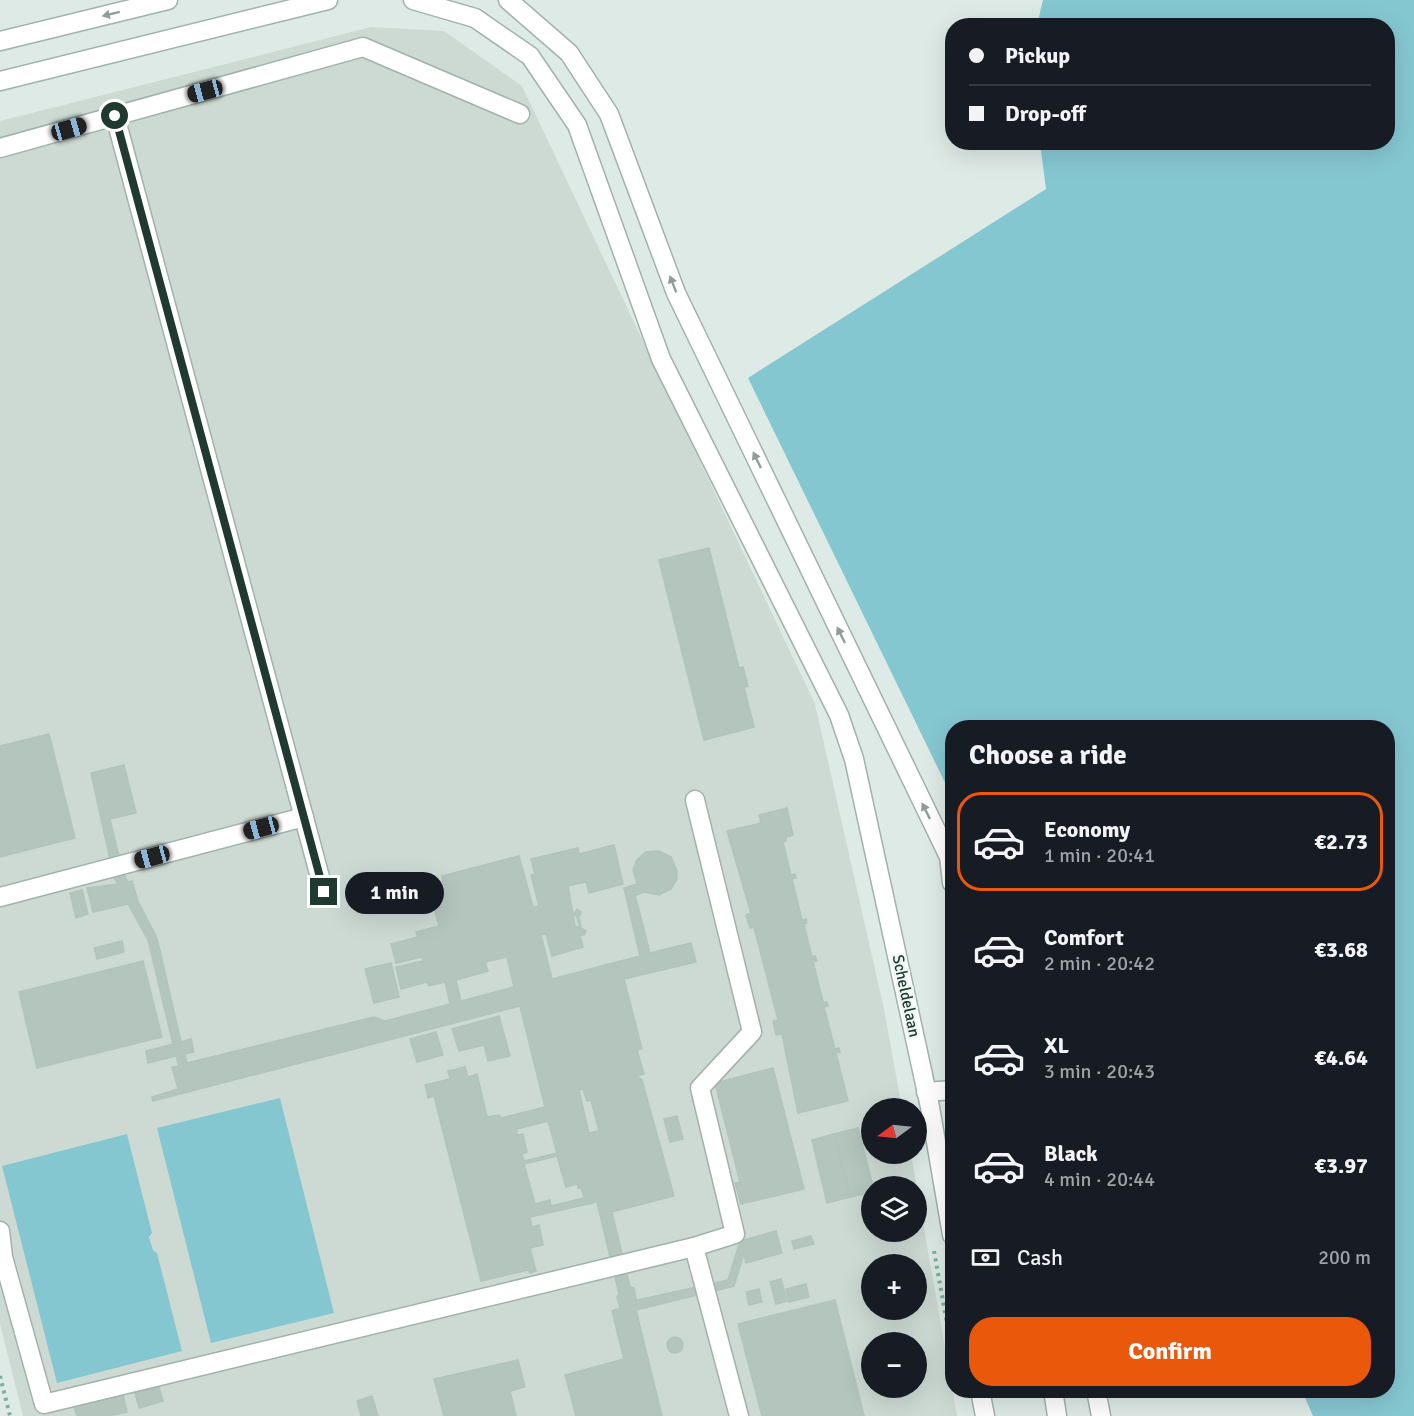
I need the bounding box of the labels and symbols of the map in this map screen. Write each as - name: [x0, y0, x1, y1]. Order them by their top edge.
- one-way arrow: [102, 9, 120, 19]
- car: [185, 78, 225, 104]
- route start: [101, 102, 128, 129]
- car: [49, 115, 89, 143]
- one-way arrow: [668, 274, 678, 292]
- one-way arrow: [752, 451, 761, 468]
- one-way arrow: [837, 627, 846, 644]
- one-way arrow: [922, 802, 931, 819]
- car: [241, 815, 281, 841]
- car: [132, 844, 172, 870]
- callout: 1 min: [345, 871, 444, 913]
- route end: [310, 878, 337, 905]
- street label: Scheldelaan: [887, 953, 925, 1039]
- north arrow: [861, 1098, 927, 1164]

